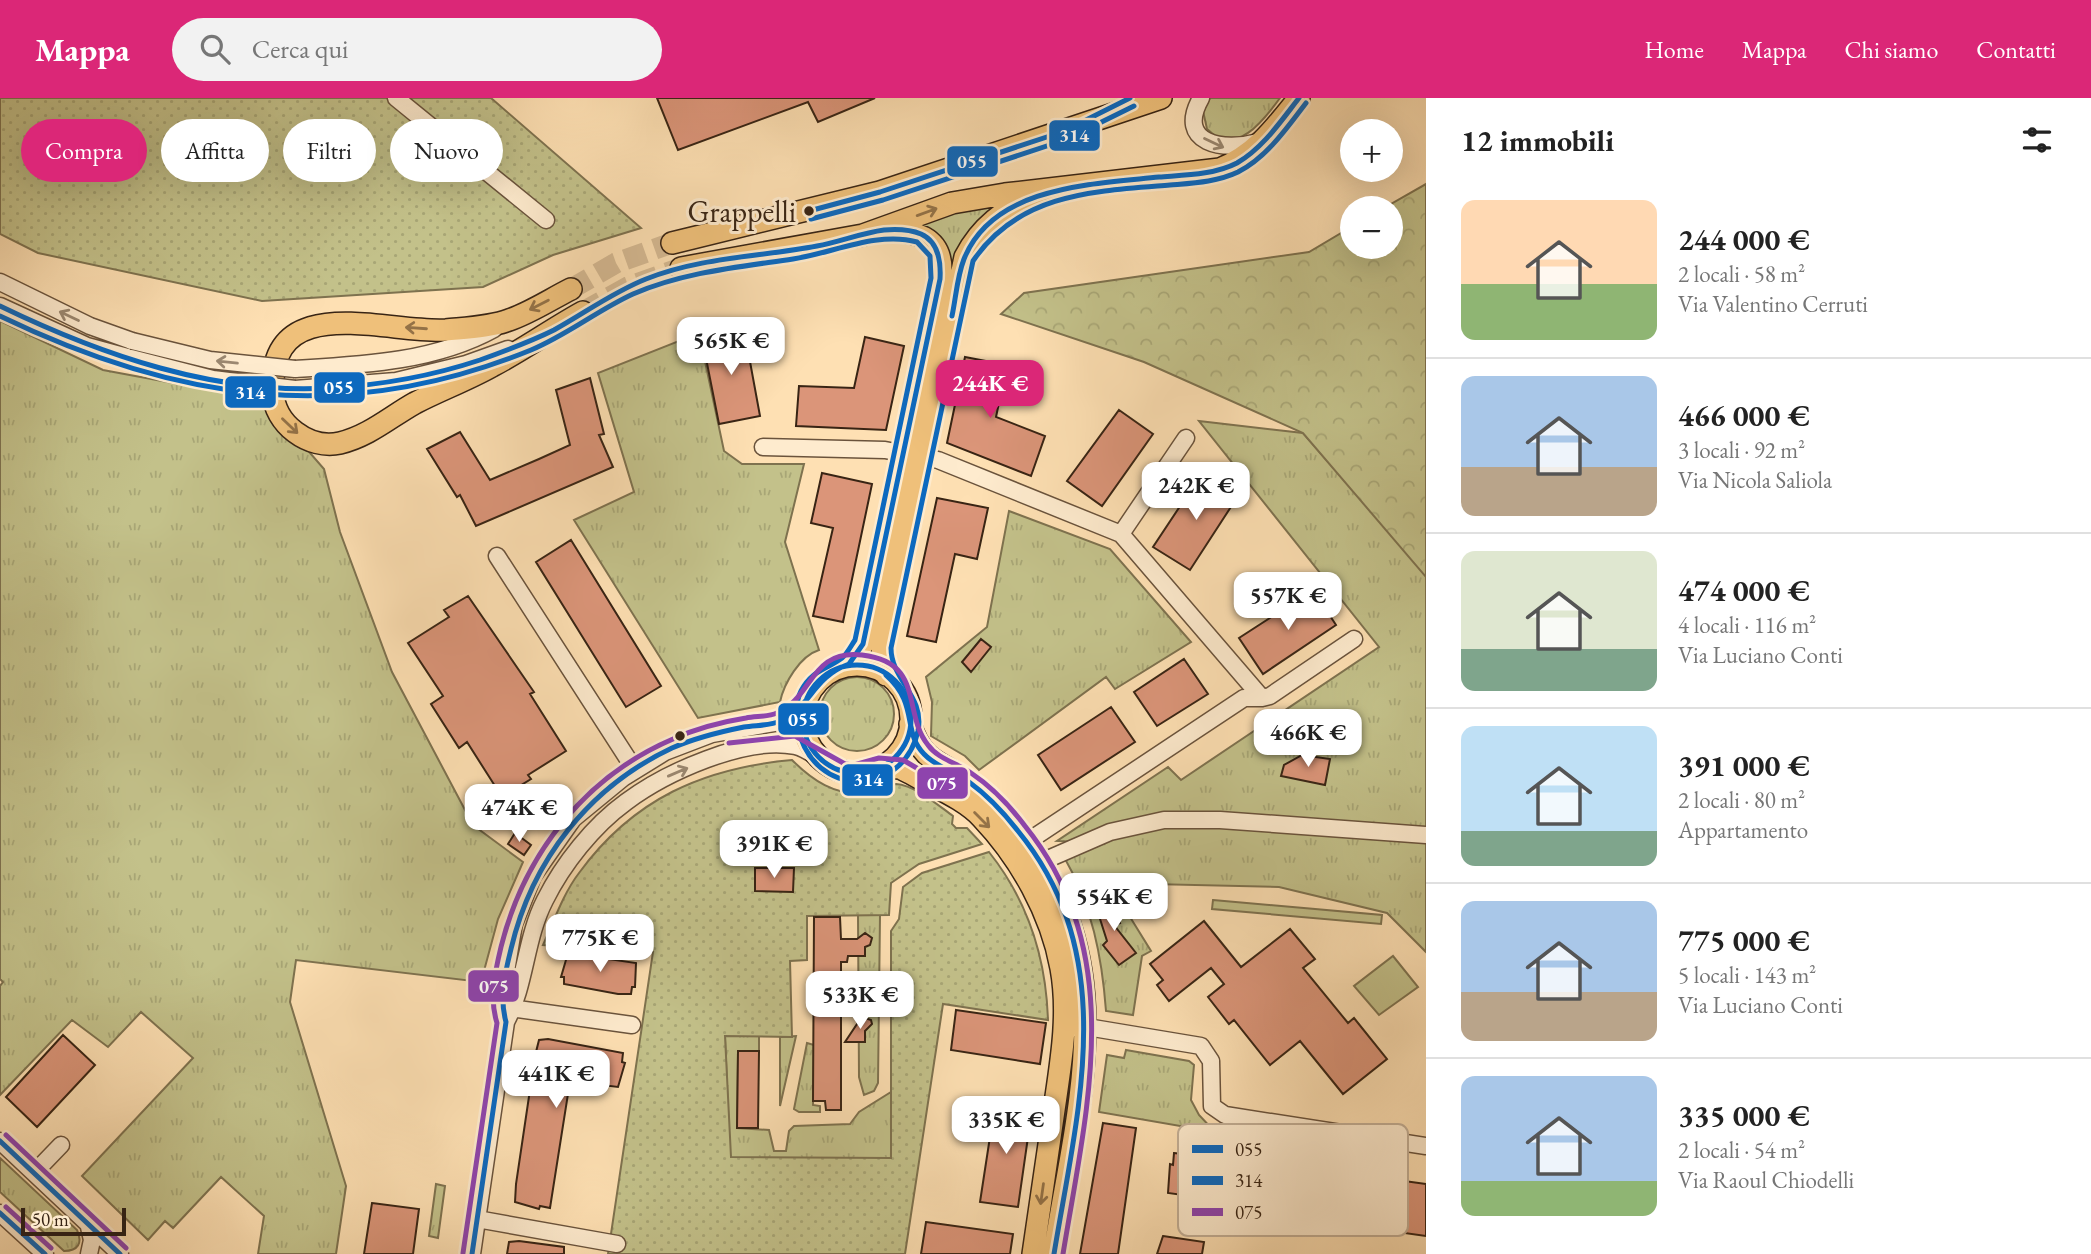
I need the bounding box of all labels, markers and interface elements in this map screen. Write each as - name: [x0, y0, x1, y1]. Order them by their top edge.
- search box: [172, 18, 662, 81]
- text: Mappa: [35, 28, 130, 71]
- icon: search: [196, 30, 234, 68]
- text: Cerca qui: [252, 32, 348, 66]
- text: Home: [1644, 34, 1704, 65]
- text: Mappa: [1742, 34, 1807, 65]
- text: Chi siamo: [1845, 34, 1938, 65]
- text: Contatti: [1976, 34, 2056, 65]
- chip: Compra: [21, 119, 147, 182]
- chip: Affitta: [161, 119, 269, 182]
- chip: Filtri: [283, 119, 376, 182]
- chip: Nuovo: [390, 119, 503, 182]
- line badge: 314: [1048, 119, 1101, 152]
- map controls: [1340, 119, 1403, 259]
- button: +: [1340, 119, 1403, 182]
- text: 12 immobili: [1461, 121, 1614, 160]
- icon: filters: [2018, 121, 2056, 159]
- text: 314: [1059, 123, 1090, 148]
- one-way arrow: [1203, 137, 1224, 150]
- line badge: 055: [946, 145, 999, 178]
- text: 055: [957, 149, 987, 174]
- place label: Grappelli: [688, 192, 796, 231]
- button: −: [1340, 196, 1403, 259]
- marker: Grappelli: [802, 204, 816, 218]
- one-way arrow: [915, 205, 937, 217]
- text: 244 000 €: [1678, 220, 1810, 259]
- icon: home: [1517, 228, 1601, 312]
- text: 2 locali · 58 m²: [1678, 259, 1805, 289]
- text: Via Valentino Cerruti: [1678, 289, 1868, 319]
- one-way arrow: [530, 298, 550, 312]
- one-way arrow: [58, 309, 80, 322]
- pin: 565K €: [674, 317, 788, 377]
- one-way arrow: [405, 321, 428, 334]
- text: 565K €: [693, 325, 769, 355]
- one-way arrow: [216, 355, 238, 368]
- pin: 244K €: [933, 360, 1047, 420]
- text: 244K €: [952, 368, 1028, 398]
- line badge: 055: [313, 371, 366, 404]
- line badge: 314: [224, 375, 277, 409]
- text: 055: [324, 375, 354, 400]
- text: 314: [235, 380, 266, 405]
- text: 466 000 €: [1678, 396, 1810, 435]
- icon: home: [1517, 404, 1601, 488]
- one-way arrow: [281, 418, 299, 434]
- text: 3 locali · 92 m²: [1678, 435, 1805, 465]
- pin: 242K €: [1139, 462, 1253, 522]
- text: Via Nicola Saliola: [1678, 465, 1832, 495]
- text: 242K €: [1158, 470, 1234, 500]
- text: 474 000 €: [1678, 571, 1810, 610]
- pin: 557K €: [1231, 573, 1345, 632]
- icon: home: [1517, 579, 1601, 663]
- text: 557K €: [1250, 580, 1326, 610]
- text: 4 locali · 116 m²: [1678, 610, 1816, 640]
- text: Via Luciano Conti: [1678, 640, 1843, 670]
- line badge: 055: [777, 702, 830, 736]
- text: 055: [788, 707, 818, 732]
- pin: 466K €: [1251, 710, 1365, 769]
- text: 466K €: [1270, 717, 1346, 747]
- unlabelled marker: [673, 729, 687, 743]
- text: 391 000 €: [1678, 746, 1810, 785]
- icon: home: [1517, 754, 1601, 838]
- line badge: 314: [841, 763, 894, 797]
- one-way arrow: [667, 765, 688, 778]
- line badge: 075: [916, 766, 969, 800]
- text: 314: [853, 767, 884, 792]
- text: 075: [927, 771, 957, 796]
- pin: 474K €: [462, 784, 576, 844]
- text: 2 locali · 80 m²: [1678, 785, 1805, 815]
- text: 474K €: [481, 792, 557, 822]
- one-way arrow: [973, 811, 990, 828]
- text: Appartamento: [1678, 815, 1808, 845]
- pin: 391K €: [717, 820, 831, 880]
- text: 391K €: [736, 828, 812, 858]
- pin: 554K €: [1057, 874, 1171, 933]
- text: 554K €: [1076, 881, 1152, 911]
- pin: 775K €: [543, 914, 657, 974]
- text: 775 000 €: [1678, 921, 1810, 960]
- text: 775K €: [562, 922, 638, 952]
- icon: home: [1517, 929, 1601, 1013]
- text: 5 locali · 143 m²: [1678, 960, 1816, 990]
- line badge: 075: [467, 969, 520, 1003]
- pin: 533K €: [803, 972, 917, 1031]
- text: 075: [479, 974, 509, 999]
- text: 533K €: [822, 979, 898, 1009]
- text: Via Luciano Conti: [1678, 990, 1843, 1020]
- pin: 441K €: [499, 1051, 613, 1110]
- text: 441K €: [518, 1058, 594, 1088]
- pin: 335K €: [949, 1096, 1063, 1156]
- text: 335 000 €: [1678, 1096, 1810, 1135]
- text: 335K €: [968, 1104, 1044, 1134]
- icon: home: [1517, 1104, 1601, 1188]
- legend: [1178, 1124, 1408, 1236]
- text: 2 locali · 54 m²: [1678, 1135, 1805, 1165]
- text: 055: [1235, 1137, 1262, 1162]
- text: Via Raoul Chiodelli: [1678, 1165, 1854, 1195]
- text: 314: [1235, 1168, 1263, 1193]
- one-way arrow: [1035, 1183, 1048, 1205]
- text: 075: [1235, 1200, 1262, 1225]
- scale bar: [21, 1205, 126, 1237]
- text: 50 m: [32, 1207, 69, 1232]

